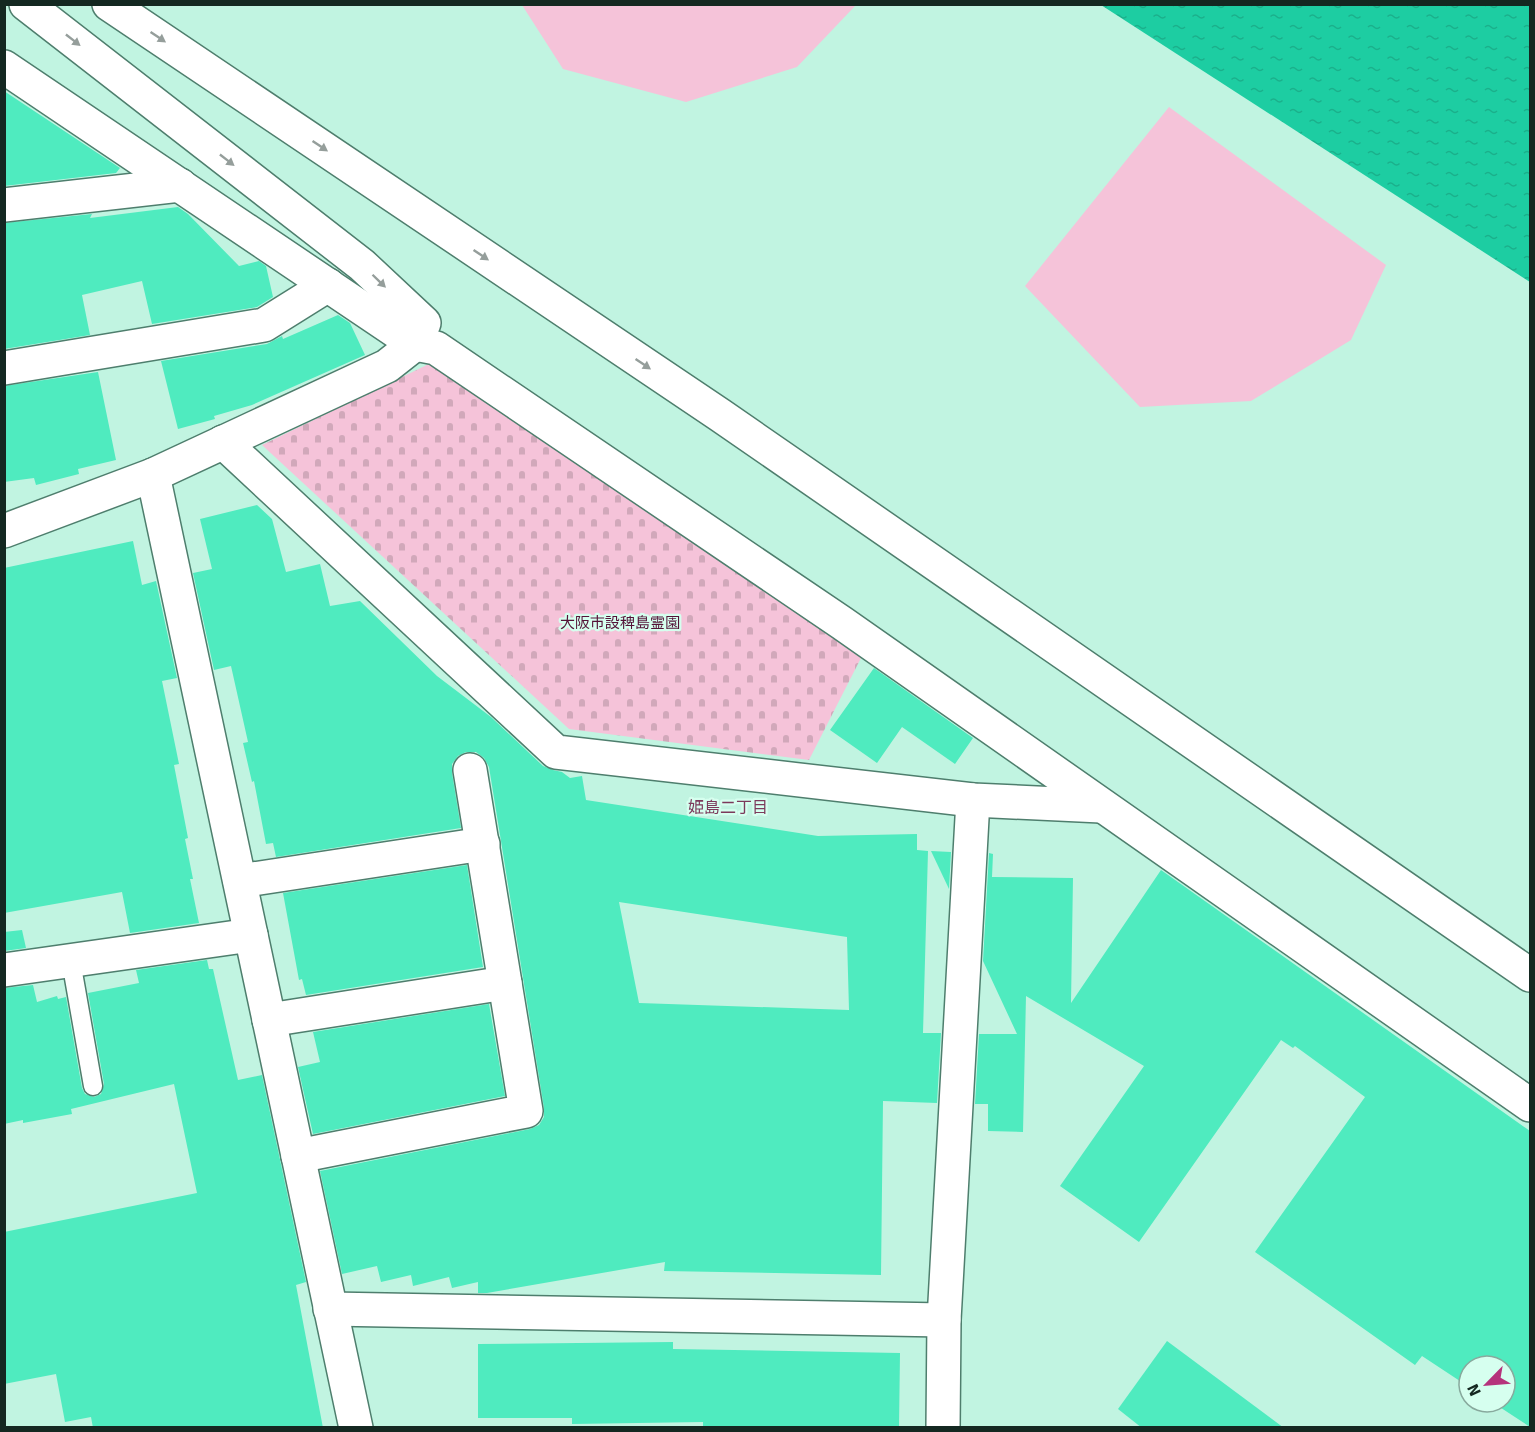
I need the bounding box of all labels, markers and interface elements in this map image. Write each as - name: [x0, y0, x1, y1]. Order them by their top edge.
- one-way arrow: [150, 31, 166, 42]
- one-way arrow: [65, 34, 80, 46]
- one-way arrow: [311, 140, 327, 152]
- one-way arrow: [219, 153, 234, 165]
- one-way arrow: [473, 249, 489, 261]
- one-way arrow: [372, 274, 387, 288]
- one-way arrow: [635, 358, 651, 369]
- park label: 大阪市設稗島霊園: [560, 614, 680, 632]
- district label: 姫島二丁目: [688, 798, 768, 818]
- north arrow: [1457, 1354, 1517, 1414]
- text: N: [1463, 1381, 1486, 1399]

